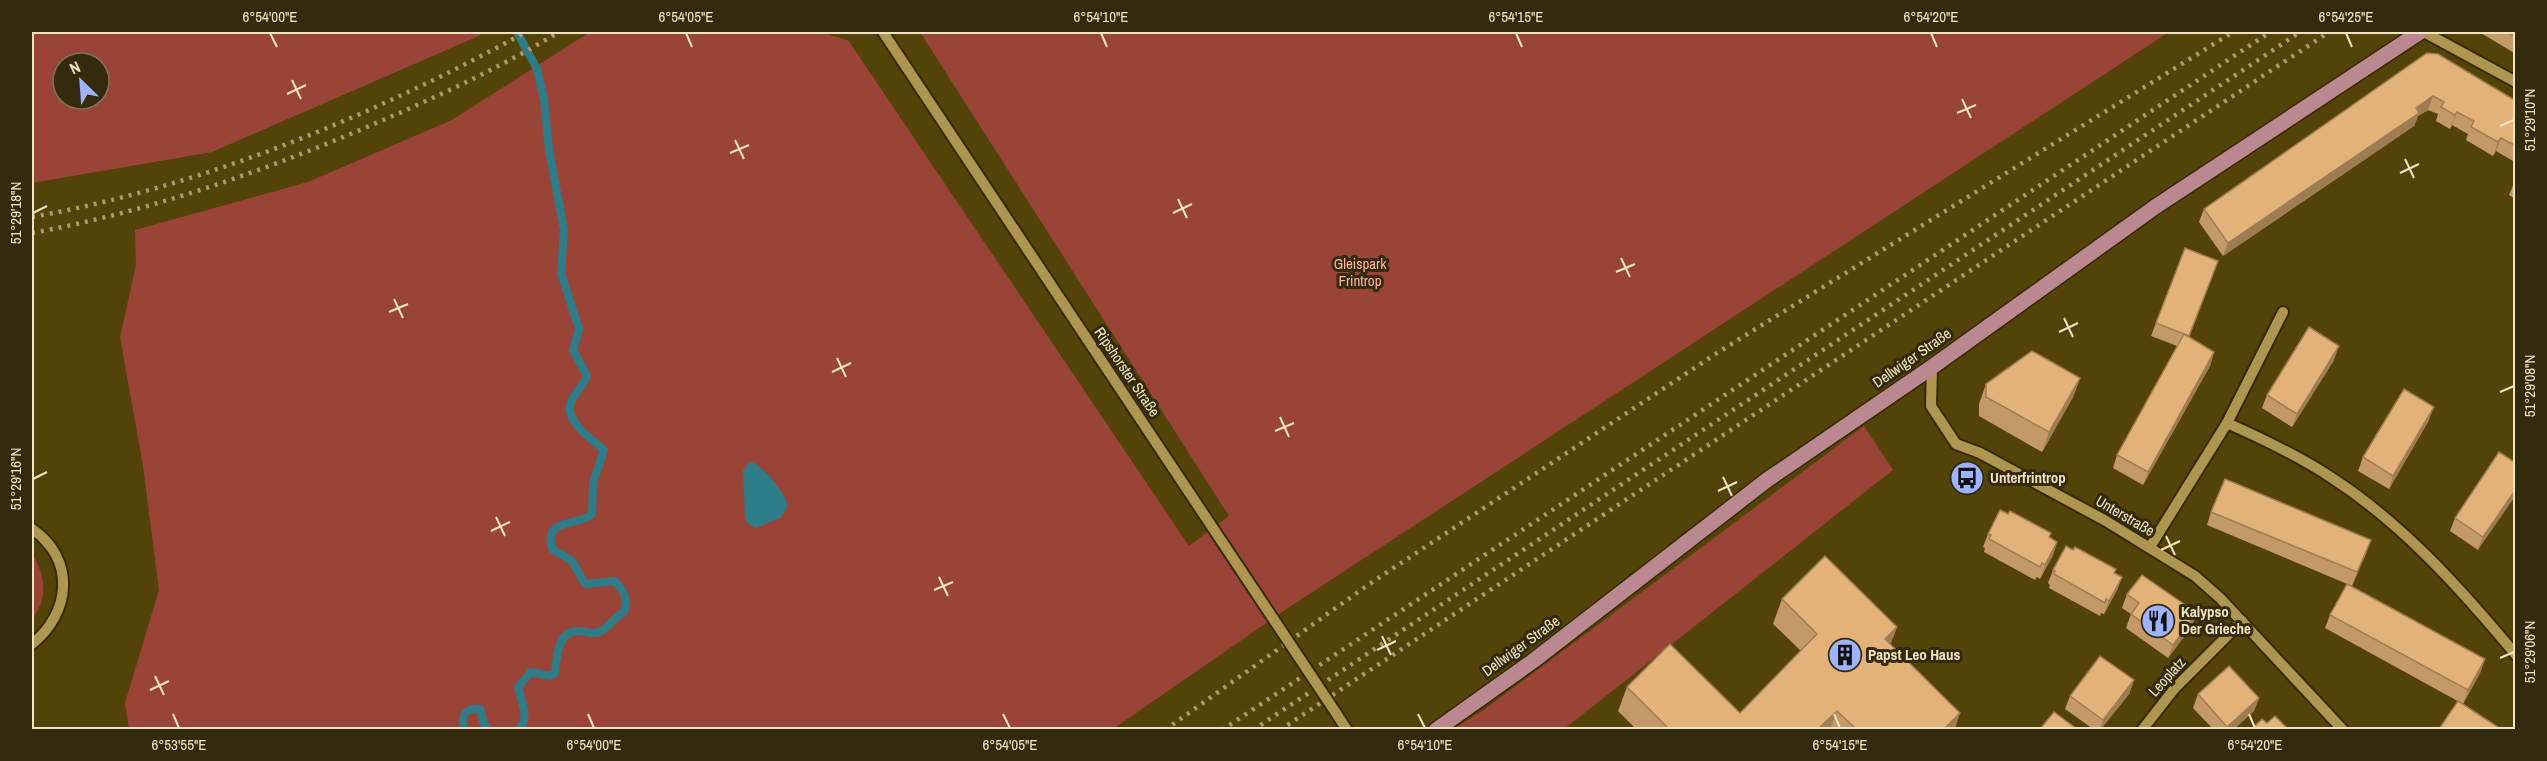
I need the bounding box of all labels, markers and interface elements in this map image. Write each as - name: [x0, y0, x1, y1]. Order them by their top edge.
- text: 6°54'00"E: [242, 6, 298, 27]
- text: 6°54'05"E: [658, 6, 714, 27]
- text: 6°54'10"E: [1073, 6, 1129, 27]
- text: 6°54'15"E: [1488, 6, 1544, 27]
- text: 6°54'20"E: [1903, 6, 1959, 27]
- text: 6°54'25"E: [2318, 6, 2374, 27]
- north arrow: [51, 51, 111, 111]
- text: N: [66, 55, 84, 79]
- text: 51°29'10"N: [2519, 89, 2540, 151]
- text: 51°29'18"N: [5, 182, 26, 244]
- park label: Gleispark Frintrop: [1334, 253, 1387, 291]
- street label: Ripshorster Straße: [1090, 323, 1165, 421]
- street label: Dellwiger Straße: [1868, 323, 1955, 392]
- text: 51°29'08"N: [2519, 355, 2540, 417]
- text: 51°29'16"N: [5, 448, 26, 510]
- bus stop icon: Unterfrintrop: [1949, 460, 1985, 496]
- place label: Unterfrintrop: [1990, 467, 2066, 488]
- street label: Unterstraße: [2092, 490, 2159, 541]
- place label: Kalypso Der Grieche: [2181, 601, 2251, 639]
- restaurant icon: Kalypso Der Grieche: [2140, 603, 2176, 639]
- street label: Dellwiger Straße: [1477, 610, 1564, 681]
- text: 51°29'06"N: [2519, 621, 2540, 683]
- building icon: Papst Leo Haus: [1827, 637, 1863, 673]
- place label: Papst Leo Haus: [1868, 644, 1960, 665]
- street label: Leoplatz: [2143, 652, 2190, 701]
- text: 6°53'55"E: [151, 734, 207, 755]
- text: 6°54'00"E: [566, 734, 622, 755]
- text: 6°54'05"E: [982, 734, 1038, 755]
- text: 6°54'10"E: [1397, 734, 1453, 755]
- text: 6°54'15"E: [1812, 734, 1868, 755]
- text: 6°54'20"E: [2227, 734, 2283, 755]

